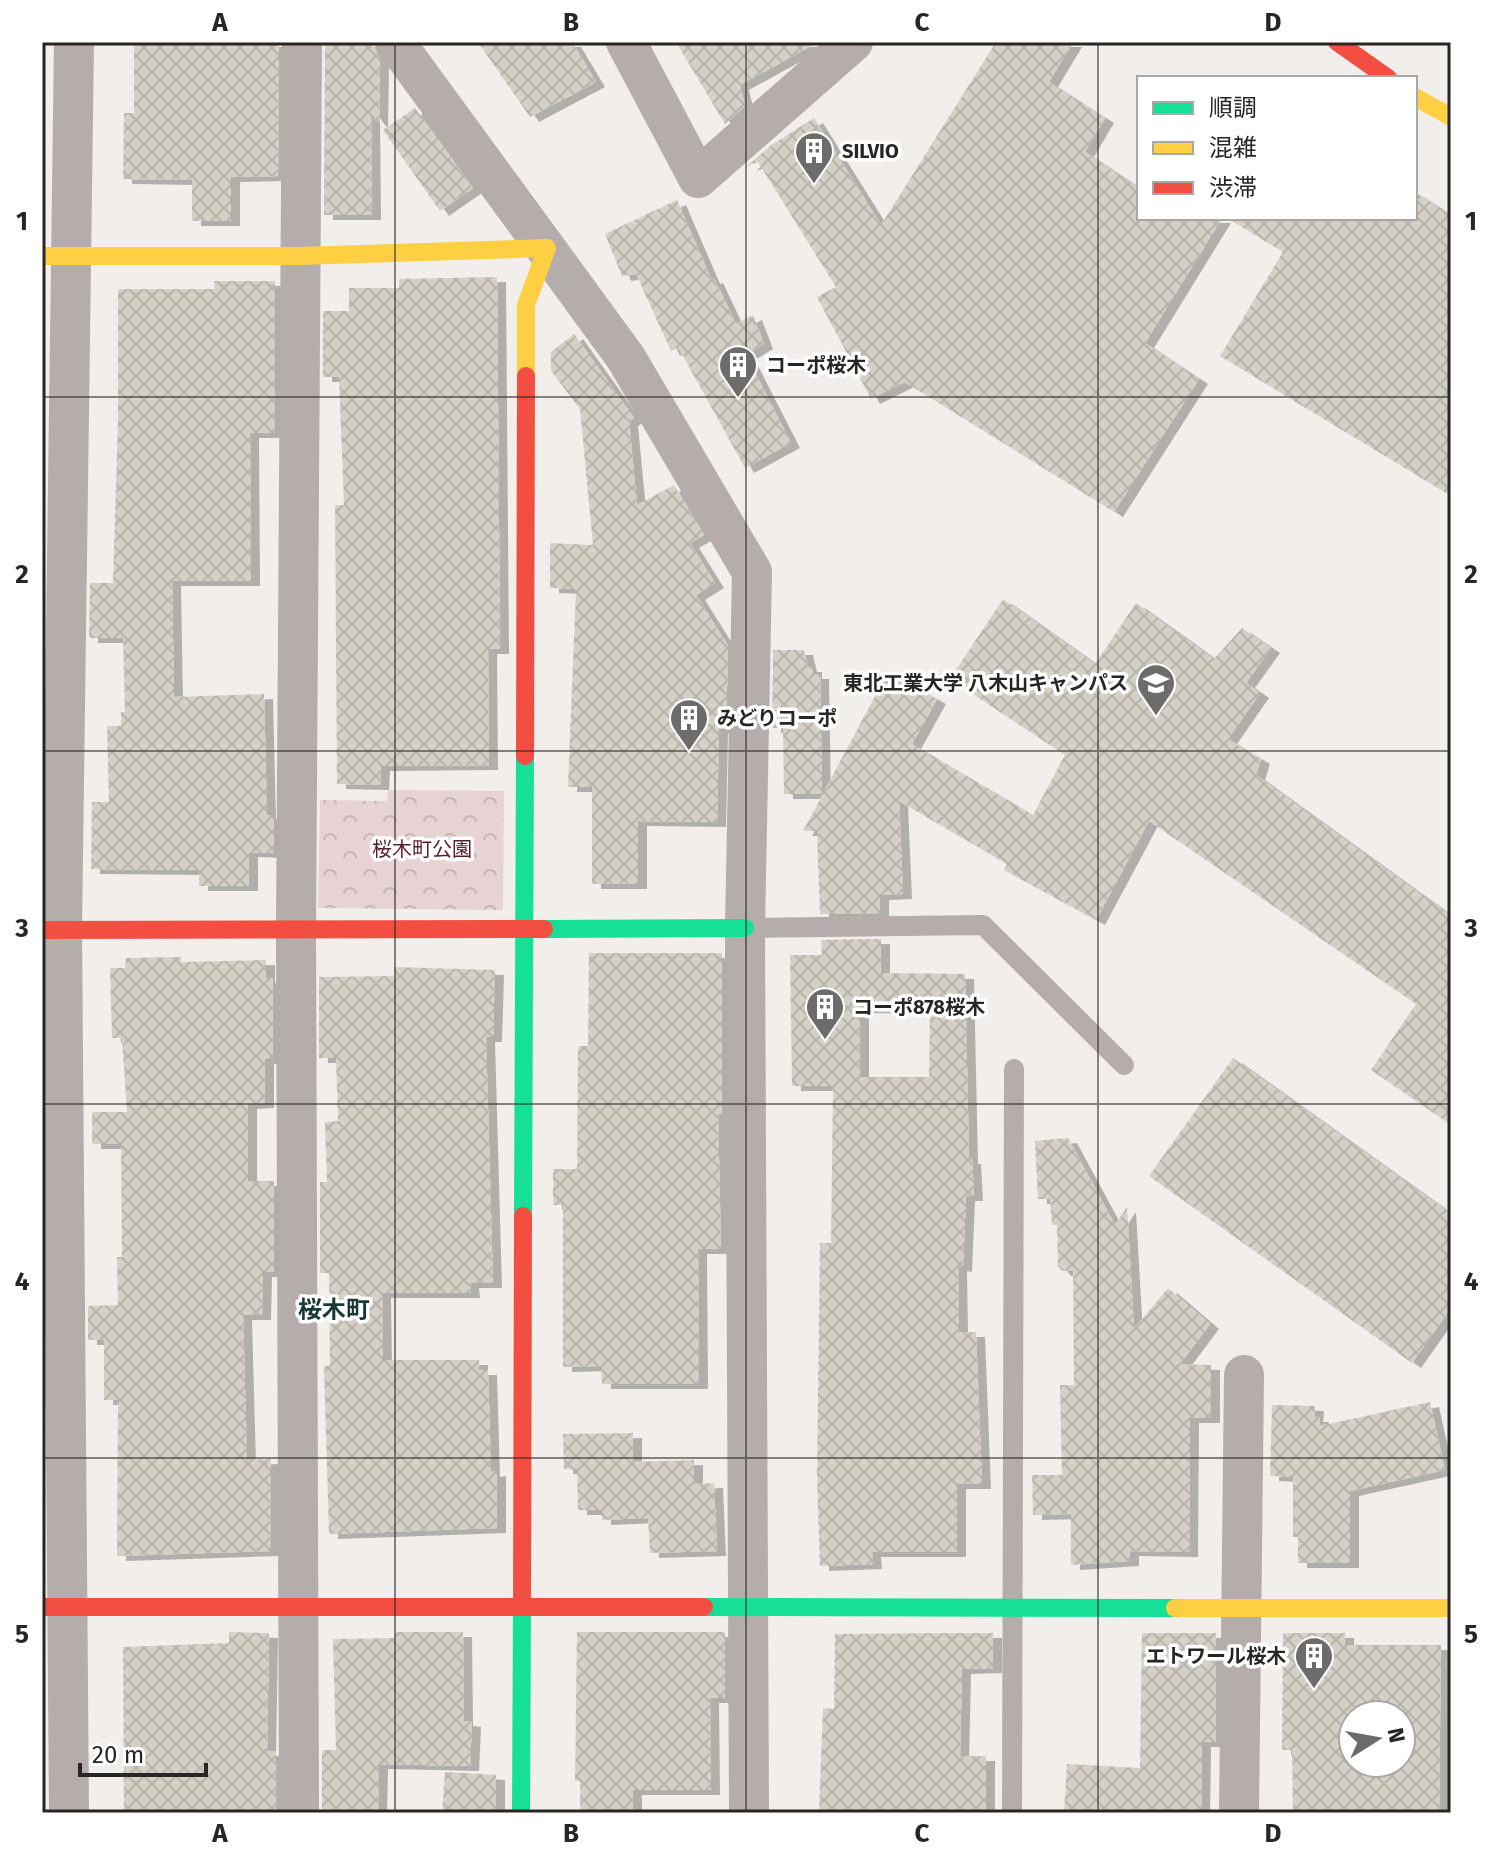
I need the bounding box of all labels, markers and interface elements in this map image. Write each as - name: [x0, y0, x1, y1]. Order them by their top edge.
- text: A: [211, 7, 228, 38]
- text: B: [563, 7, 579, 38]
- text: C: [915, 7, 930, 38]
- text: D: [1265, 7, 1282, 38]
- legend: [1137, 76, 1417, 220]
- text: 順調: [1209, 94, 1257, 122]
- building icon: SILVIO: [793, 130, 835, 185]
- text: 混雑: [1209, 134, 1257, 162]
- place label: SILVIO: [842, 139, 899, 163]
- text: 渋滞: [1209, 174, 1257, 202]
- text: 1: [16, 206, 28, 237]
- text: 1: [1465, 206, 1477, 237]
- building icon: コーポ桜木: [717, 344, 759, 399]
- place label: コーポ桜木: [766, 353, 866, 377]
- text: 2: [15, 559, 29, 590]
- text: 2: [1464, 559, 1478, 590]
- school or university icon: 東北工業大学 八木山キャンパス: [1135, 662, 1177, 717]
- place label: 東北工業大学 八木山キャンパス: [843, 671, 1128, 695]
- building icon: みどりコーポ: [668, 697, 710, 752]
- place label: みどりコーポ: [717, 706, 837, 730]
- park label: 桜木町公園: [372, 837, 472, 861]
- text: 3: [14, 913, 29, 944]
- text: 3: [1463, 913, 1478, 944]
- building icon: コーポ878桜木: [804, 986, 846, 1041]
- place label: コーポ878桜木: [853, 995, 985, 1019]
- text: 4: [15, 1266, 30, 1297]
- text: 4: [1464, 1266, 1479, 1297]
- district label: 桜木町: [298, 1296, 370, 1324]
- text: 5: [15, 1619, 29, 1650]
- text: 5: [1464, 1619, 1478, 1650]
- building icon: エトワール桜木: [1293, 1635, 1335, 1690]
- place label: エトワール桜木: [1146, 1644, 1286, 1668]
- north arrow: [1337, 1699, 1417, 1779]
- text: N: [1381, 1726, 1411, 1745]
- scale bar: [80, 1727, 206, 1777]
- text: 20 m: [92, 1741, 144, 1769]
- text: A: [211, 1818, 228, 1849]
- text: B: [563, 1818, 579, 1849]
- text: C: [915, 1818, 930, 1849]
- text: D: [1265, 1818, 1282, 1849]

